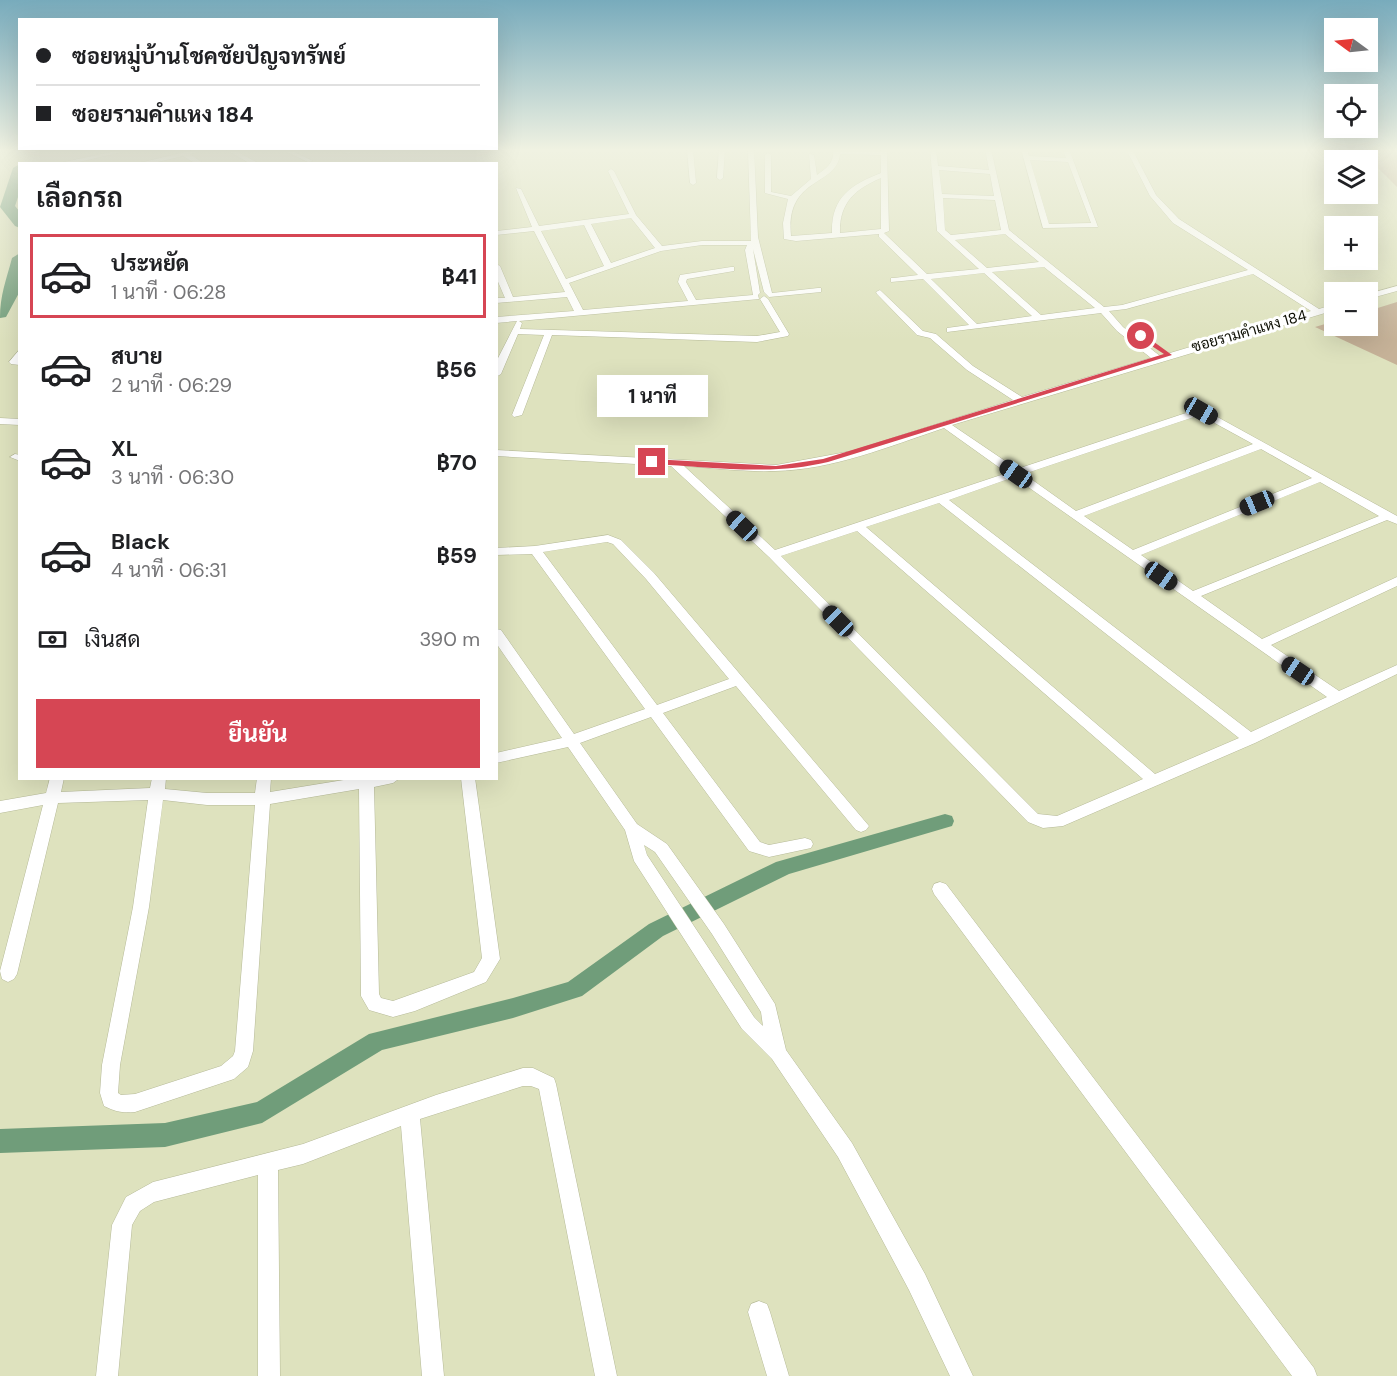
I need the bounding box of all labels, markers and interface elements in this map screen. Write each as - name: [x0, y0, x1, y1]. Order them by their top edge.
- north arrow: [1324, 18, 1378, 72]
- map controls: [1324, 18, 1378, 336]
- text: ซอยหมู่บ้านโชคชัยปัญจทรัพย์: [72, 42, 346, 71]
- button: locate: [1324, 84, 1378, 138]
- text: ซอยรามคำแหง 184: [72, 100, 254, 129]
- button: layers: [1324, 150, 1378, 204]
- text: เลือกรถ: [36, 180, 123, 215]
- button: +: [1324, 216, 1378, 270]
- icon: car: [39, 249, 93, 303]
- text: ประหยัด: [111, 249, 189, 278]
- text: ฿41: [441, 262, 477, 291]
- text: 1 นาที · 06:28: [111, 279, 226, 305]
- button: −: [1324, 282, 1378, 336]
- street label: ซอยรามคำแหง 184: [1189, 305, 1309, 357]
- route start: [1127, 322, 1154, 349]
- icon: car: [39, 342, 93, 396]
- text: สบาย: [111, 342, 163, 371]
- text: ฿56: [436, 355, 477, 384]
- text: 2 นาที · 06:29: [111, 372, 232, 398]
- callout: 1 นาที: [596, 375, 708, 417]
- text: 1 นาที: [628, 383, 677, 409]
- car: [1181, 394, 1221, 428]
- text: XL: [111, 434, 138, 463]
- icon: car: [39, 435, 93, 489]
- text: ฿70: [437, 448, 477, 477]
- route end: [638, 448, 665, 475]
- car: [996, 456, 1036, 492]
- text: 3 นาที · 06:30: [111, 464, 234, 490]
- car: [1237, 488, 1277, 518]
- car: [723, 507, 761, 545]
- text: Black: [111, 527, 170, 556]
- icon: car: [39, 528, 93, 582]
- text: ฿59: [437, 541, 477, 570]
- text: 4 นาที · 06:31: [111, 557, 227, 583]
- car: [1141, 558, 1181, 594]
- car: [819, 602, 857, 640]
- icon: cash: [36, 623, 69, 656]
- text: เงินสด: [84, 625, 141, 654]
- text: 390 m: [419, 626, 480, 652]
- car: [1278, 653, 1318, 689]
- button: ยืนยัน: [36, 699, 480, 768]

